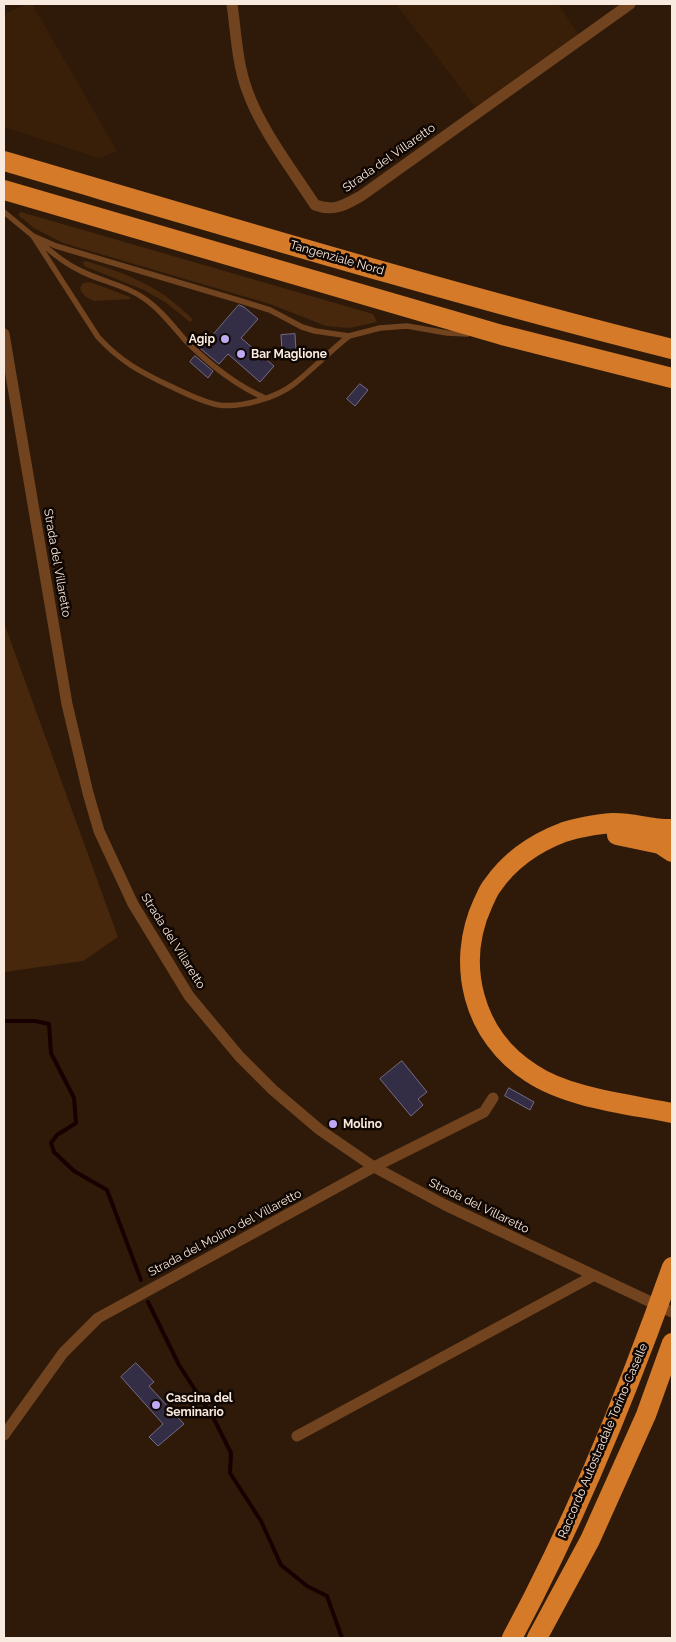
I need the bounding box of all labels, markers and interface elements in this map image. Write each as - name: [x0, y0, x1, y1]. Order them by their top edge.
- street label: Strada del Villaretto: [340, 121, 438, 195]
- street label: Tangenziale Nord: [288, 238, 386, 278]
- place label: Agip: [189, 332, 215, 346]
- marker: Agip: [219, 333, 231, 345]
- place label: Bar Maglione: [251, 347, 327, 361]
- marker: Bar Maglione: [235, 348, 247, 360]
- street label: Strada del Villaretto: [40, 508, 74, 618]
- street label: Strada del Villaretto: [138, 891, 208, 991]
- place label: Molino: [343, 1117, 382, 1131]
- marker: Molino: [327, 1118, 339, 1130]
- street label: Strada del Villaretto: [427, 1175, 531, 1237]
- street label: Strada del Molino del Villaretto: [146, 1186, 304, 1280]
- street label: Raccordo Autostradale Torino-Caselle: [555, 1341, 651, 1541]
- place label: Cascina del Seminario: [166, 1391, 233, 1419]
- marker: Cascina del Seminario: [150, 1399, 162, 1411]

